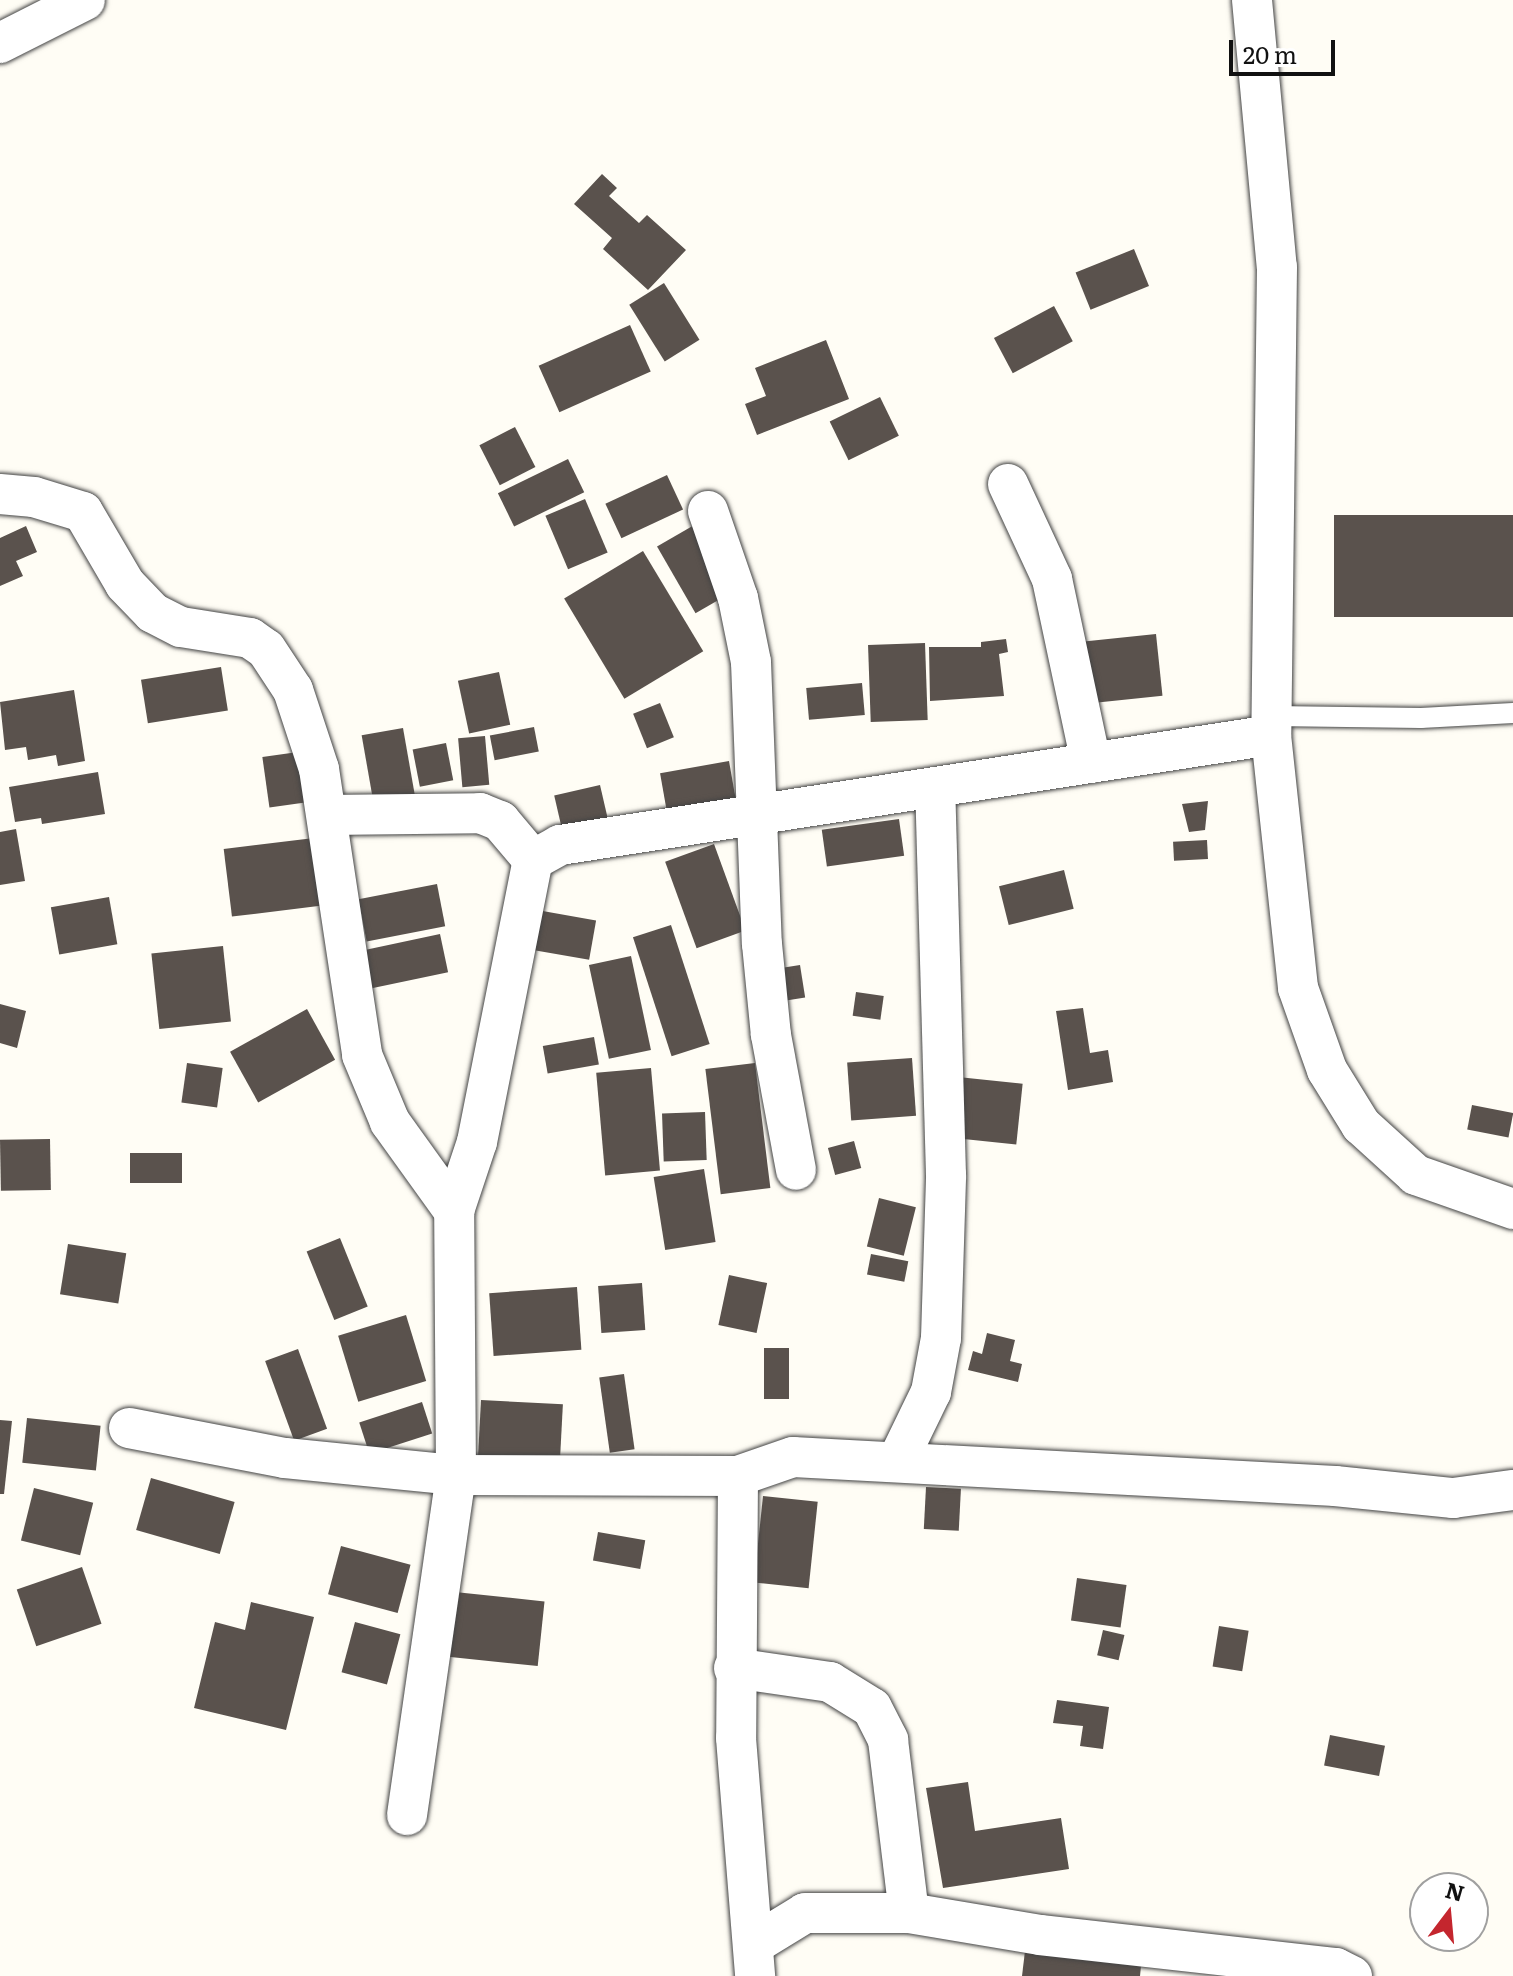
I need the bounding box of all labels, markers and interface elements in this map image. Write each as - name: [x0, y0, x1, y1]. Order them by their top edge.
- scale bar: [1233, 24, 1339, 74]
- text: 20 m: [1243, 36, 1297, 71]
- north arrow: [1409, 1872, 1489, 1952]
- text: N: [1442, 1872, 1469, 1909]

